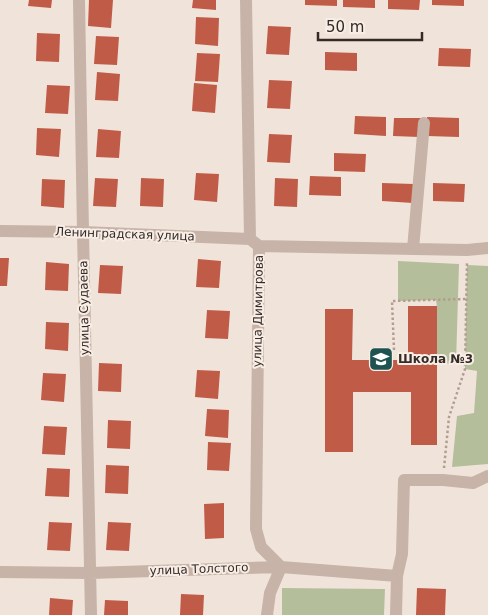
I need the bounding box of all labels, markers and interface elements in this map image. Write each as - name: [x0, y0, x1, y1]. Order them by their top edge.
- scale bar: [318, 10, 422, 42]
- text: 50 m: [326, 18, 364, 36]
- street label: Ленинградская улица: [55, 225, 195, 243]
- street label: улица Димитрова: [250, 255, 266, 367]
- street label: улица Судаева: [76, 260, 92, 356]
- school or university icon: Школа №3: [368, 346, 394, 372]
- place label: Школа №3: [398, 352, 473, 366]
- street label: улица Толстого: [149, 560, 249, 578]

